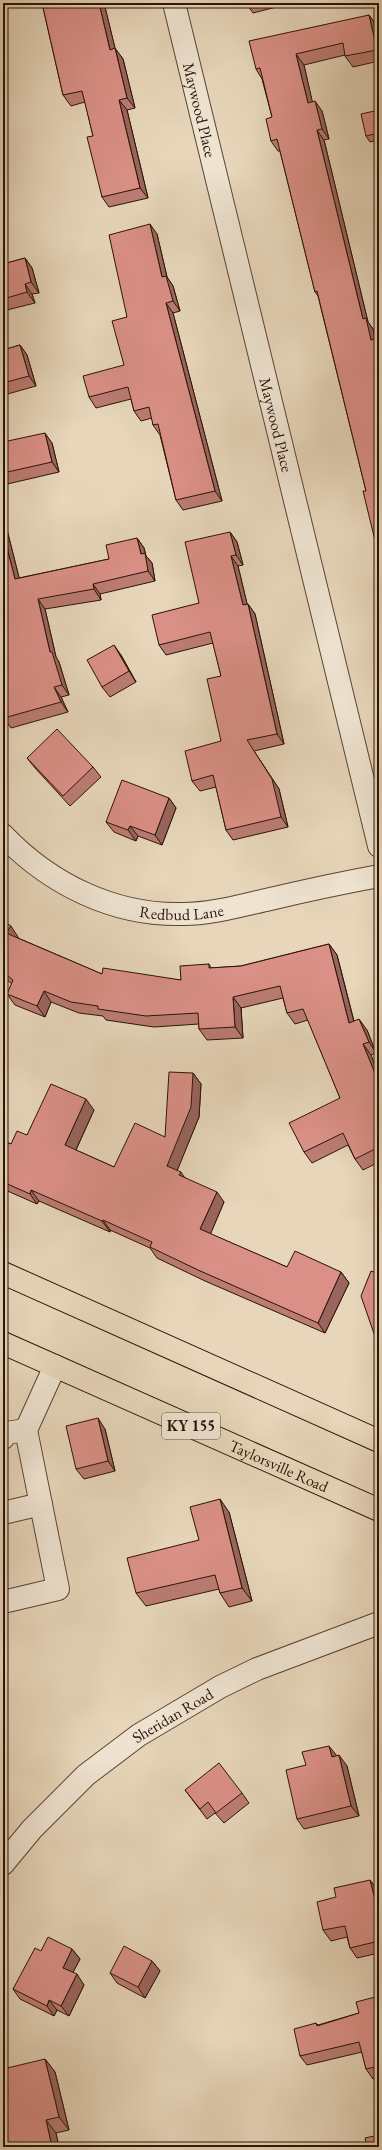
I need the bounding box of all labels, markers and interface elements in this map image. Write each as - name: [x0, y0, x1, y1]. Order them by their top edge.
- street label: Maywood Place: [178, 61, 221, 159]
- street label: Maywood Place: [254, 375, 298, 474]
- street label: Redbud Lane: [138, 900, 225, 925]
- road number: KY 155: [162, 1413, 220, 1439]
- street label: Taylorsville Road: [226, 1435, 332, 1498]
- street label: Sheridan Road: [128, 1683, 218, 1748]

